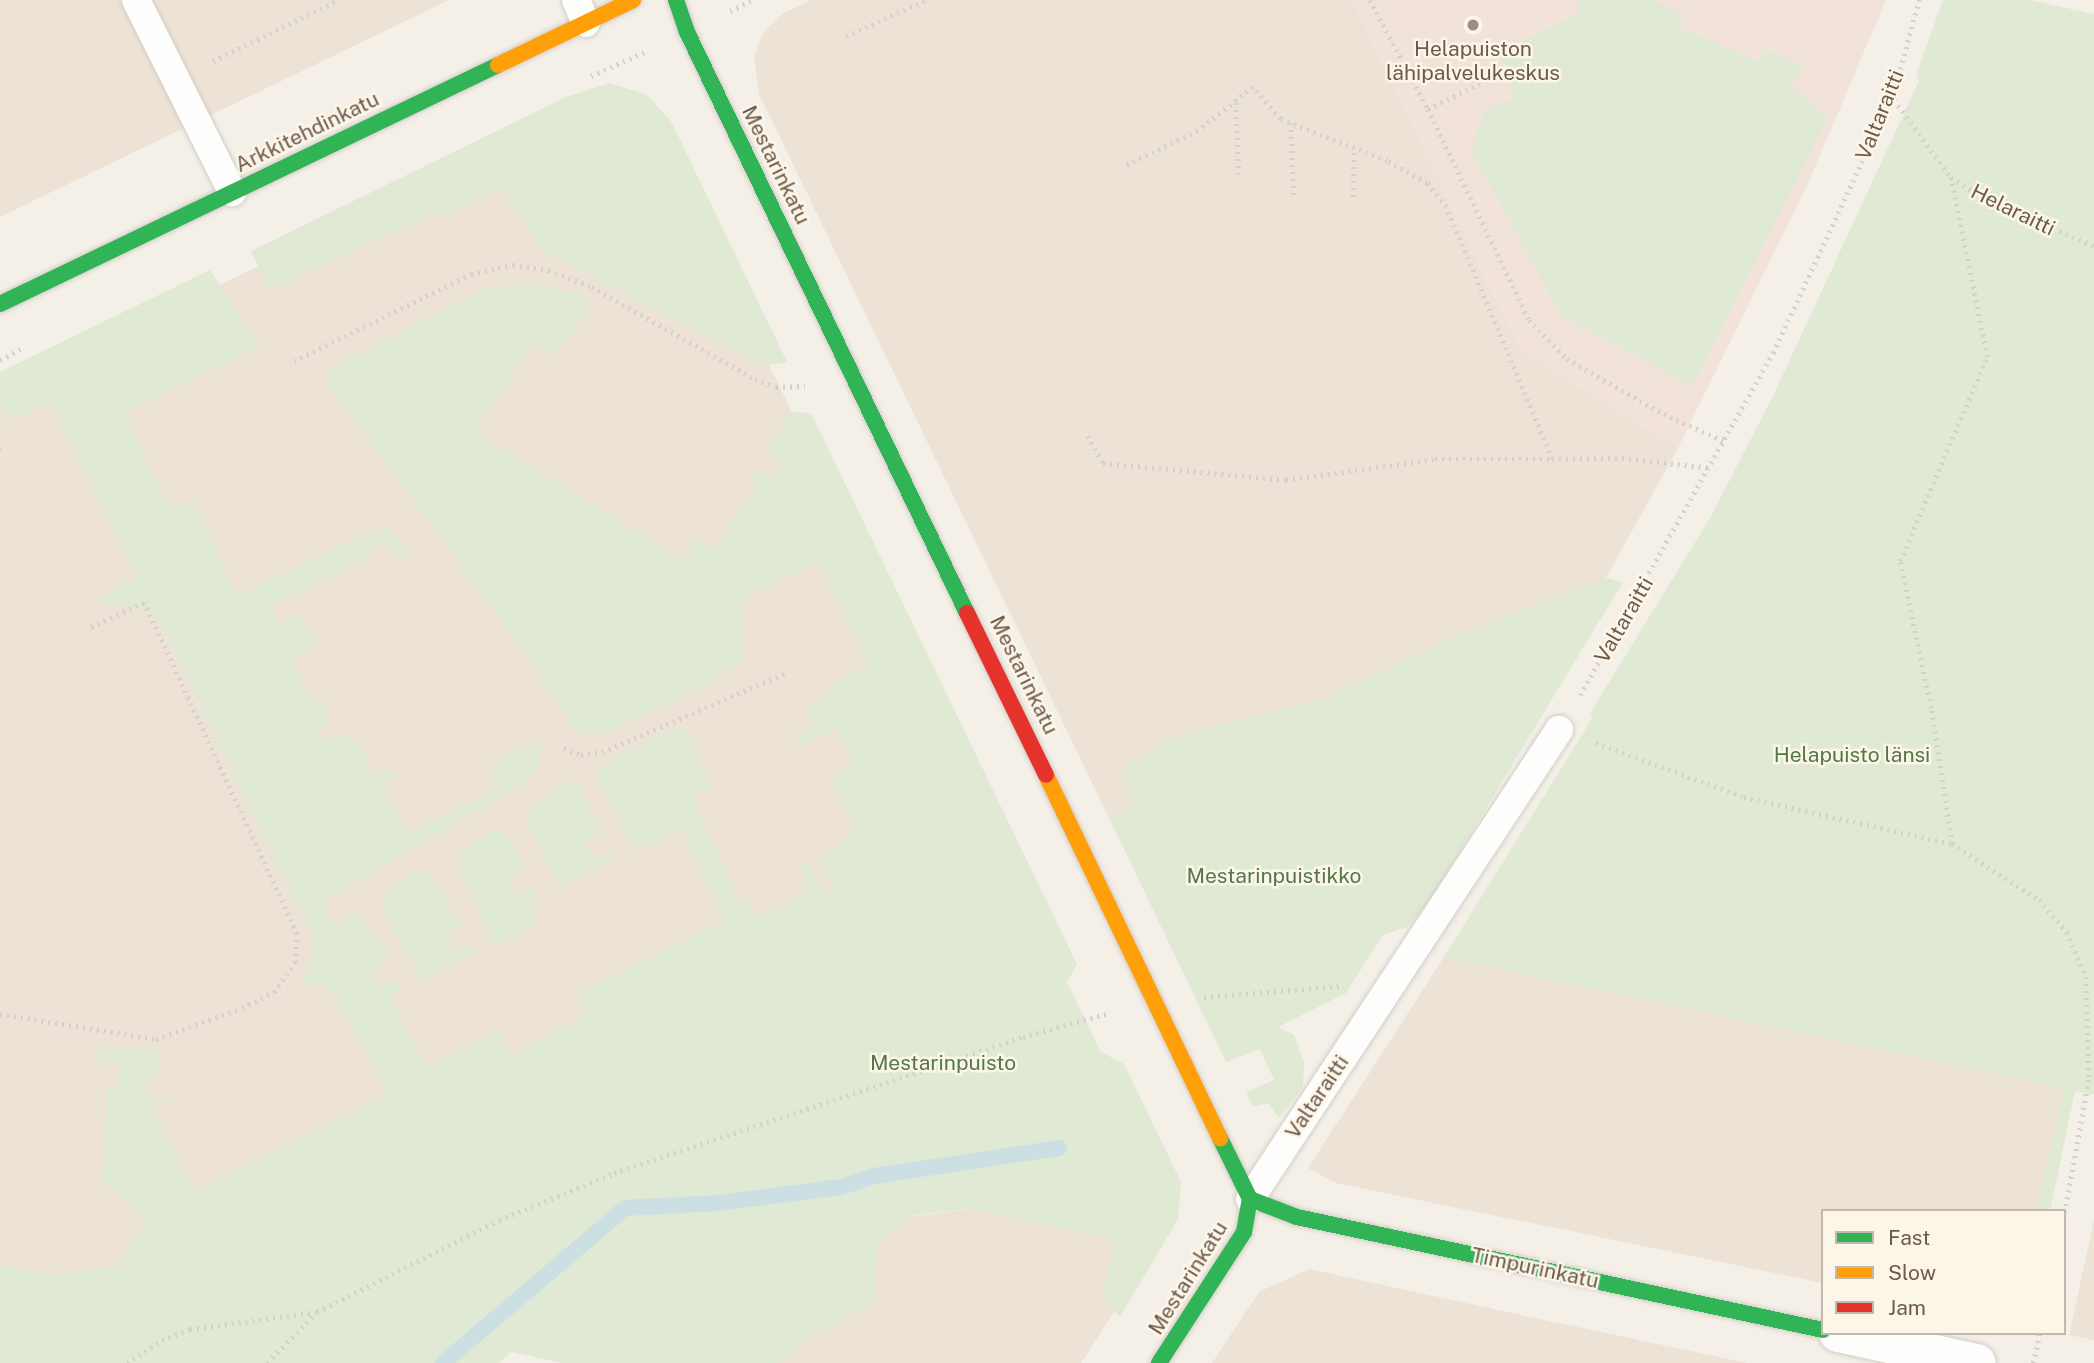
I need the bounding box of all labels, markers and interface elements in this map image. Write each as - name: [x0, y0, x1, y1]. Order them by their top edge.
- marker: Helapuiston lähipalvelukeskus: [1465, 17, 1481, 33]
- place label: Helapuiston lähipalvelukeskus: [1386, 36, 1560, 86]
- street label: Valtaraitti: [1850, 66, 1910, 164]
- street label: Arkkitehdinkatu: [231, 86, 383, 178]
- street label: Mestarinkatu: [736, 102, 816, 228]
- street label: Helaraitti: [1967, 179, 2059, 241]
- street label: Valtaraitti: [1589, 572, 1659, 668]
- street label: Mestarinkatu: [984, 612, 1064, 738]
- park label: Helapuisto länsi: [1774, 742, 1930, 768]
- park label: Mestarinpuistikko: [1187, 863, 1361, 889]
- park label: Mestarinpuisto: [870, 1050, 1016, 1076]
- street label: Valtaraitti: [1280, 1050, 1354, 1144]
- legend: [1821, 1209, 2066, 1335]
- street label: Mestarinkatu: [1143, 1217, 1233, 1339]
- text: Fast: [1888, 1225, 1930, 1250]
- street label: Timpurinkatu: [1469, 1242, 1601, 1294]
- text: Slow: [1888, 1260, 1936, 1285]
- text: Jam: [1888, 1295, 1926, 1320]

